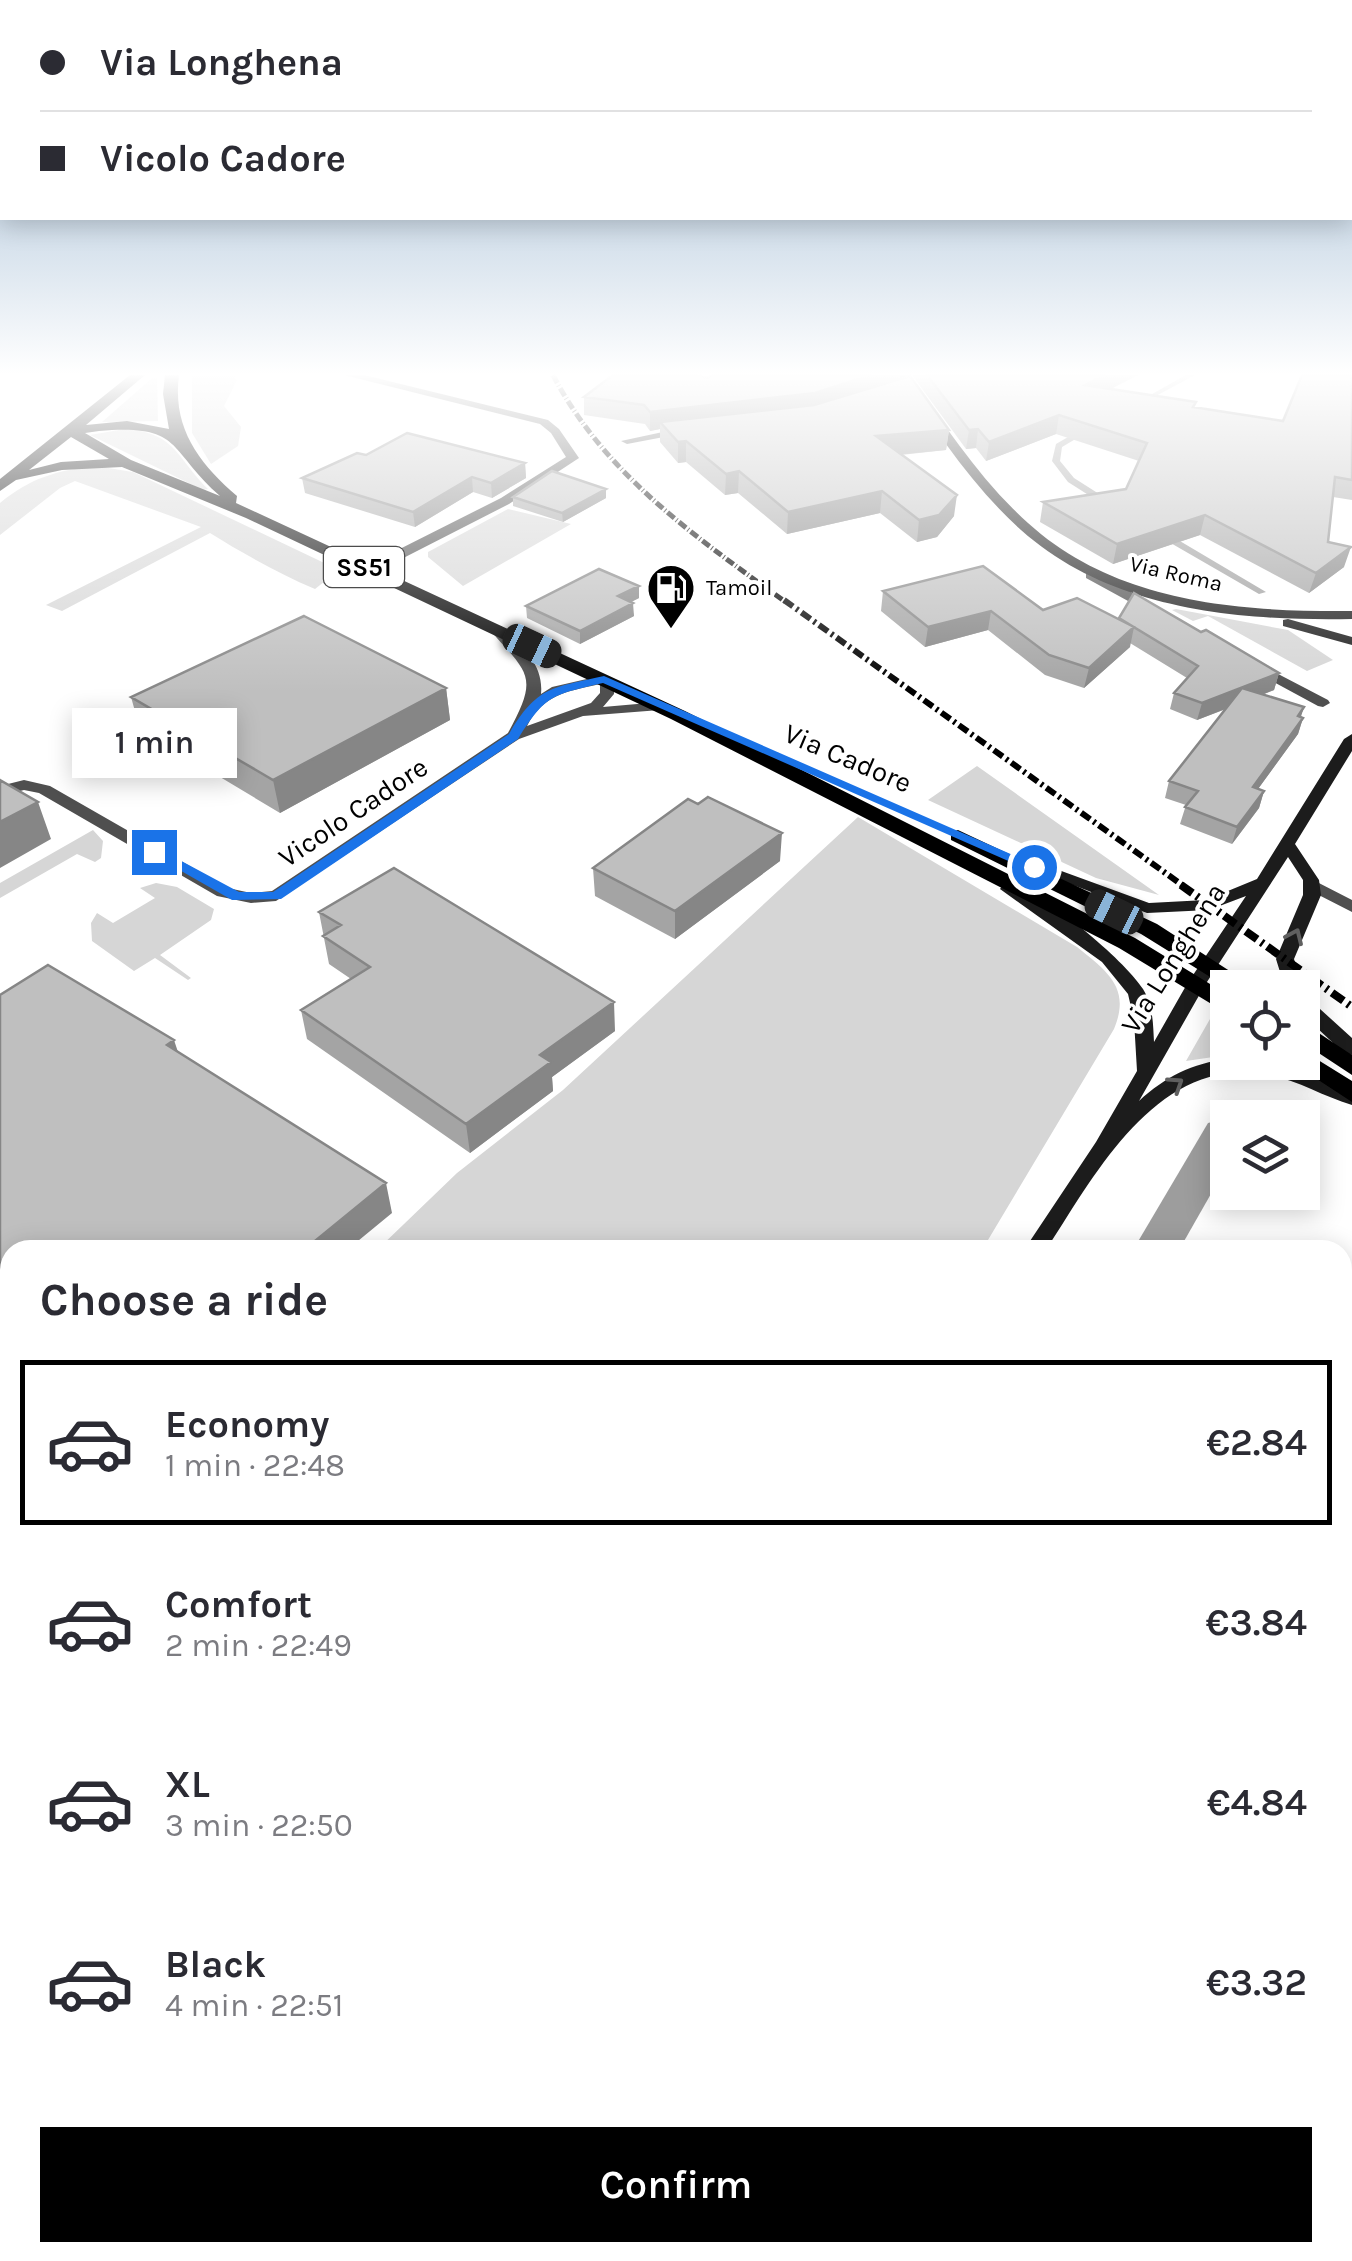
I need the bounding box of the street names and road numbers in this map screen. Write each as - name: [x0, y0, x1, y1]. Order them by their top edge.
- road number: SS51: [324, 547, 404, 587]
- street label: Via Roma: [1127, 551, 1225, 597]
- street label: Via Cadore: [779, 716, 917, 800]
- street label: Vicolo Cadore: [272, 750, 434, 874]
- street label: Via Longhena: [1114, 877, 1232, 1039]

